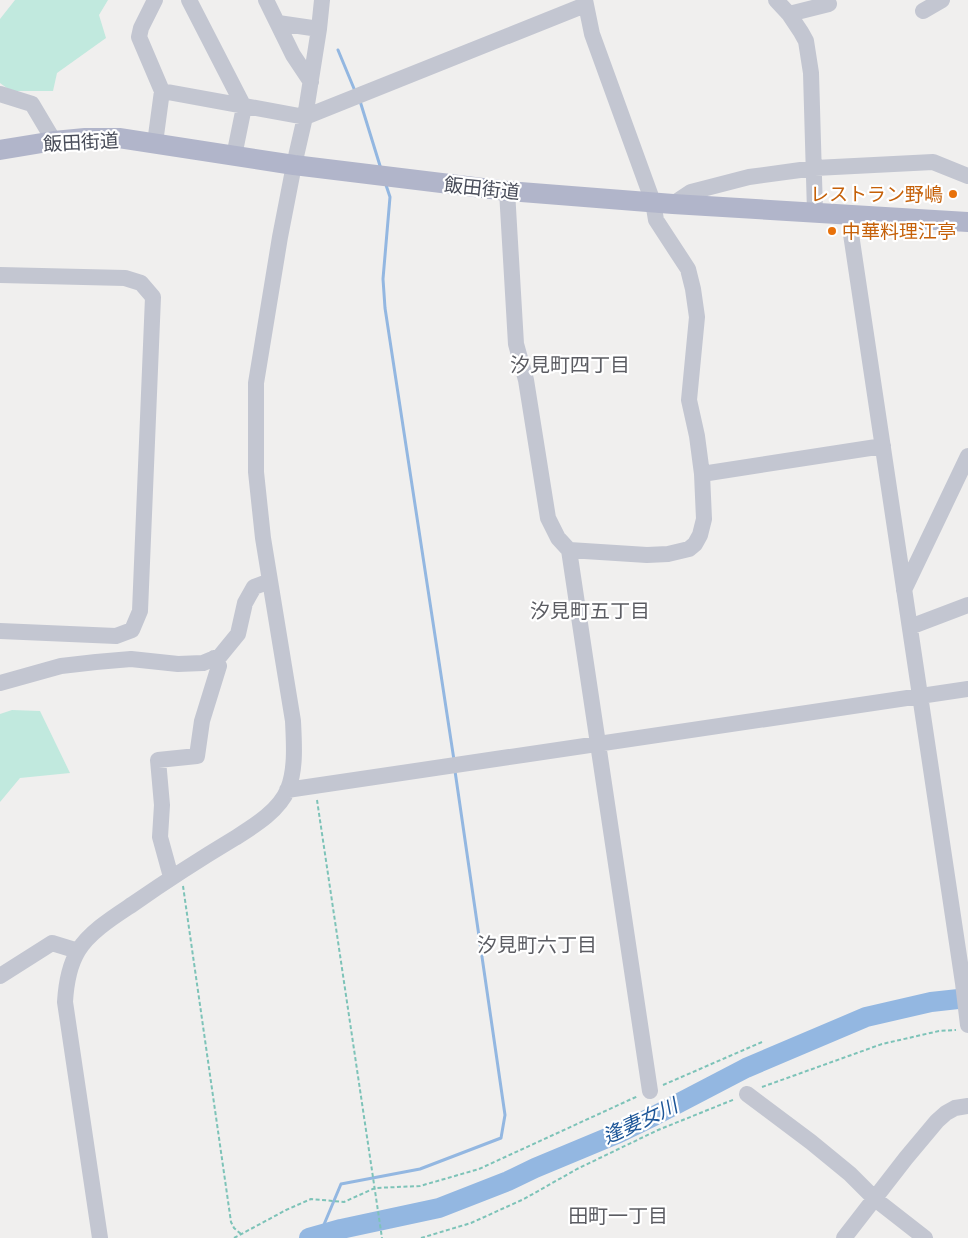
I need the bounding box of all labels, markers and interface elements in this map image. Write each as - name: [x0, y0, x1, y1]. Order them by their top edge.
- street label: 飯田街道: [42, 127, 120, 158]
- street label: 飯田街道: [443, 171, 521, 206]
- place label: レストラン野嶋: [810, 181, 943, 208]
- marker: レストラン野嶋: [947, 188, 959, 200]
- place label: 中華料理江亭: [842, 218, 956, 245]
- marker: 中華料理江亭: [826, 225, 838, 237]
- district label: 汐見町四丁目: [510, 351, 630, 380]
- district label: 汐見町五丁目: [530, 597, 650, 626]
- district label: 汐見町六丁目: [477, 931, 597, 960]
- water label: 逢妻女川: [598, 1091, 684, 1151]
- district label: 田町一丁目: [568, 1202, 668, 1231]

